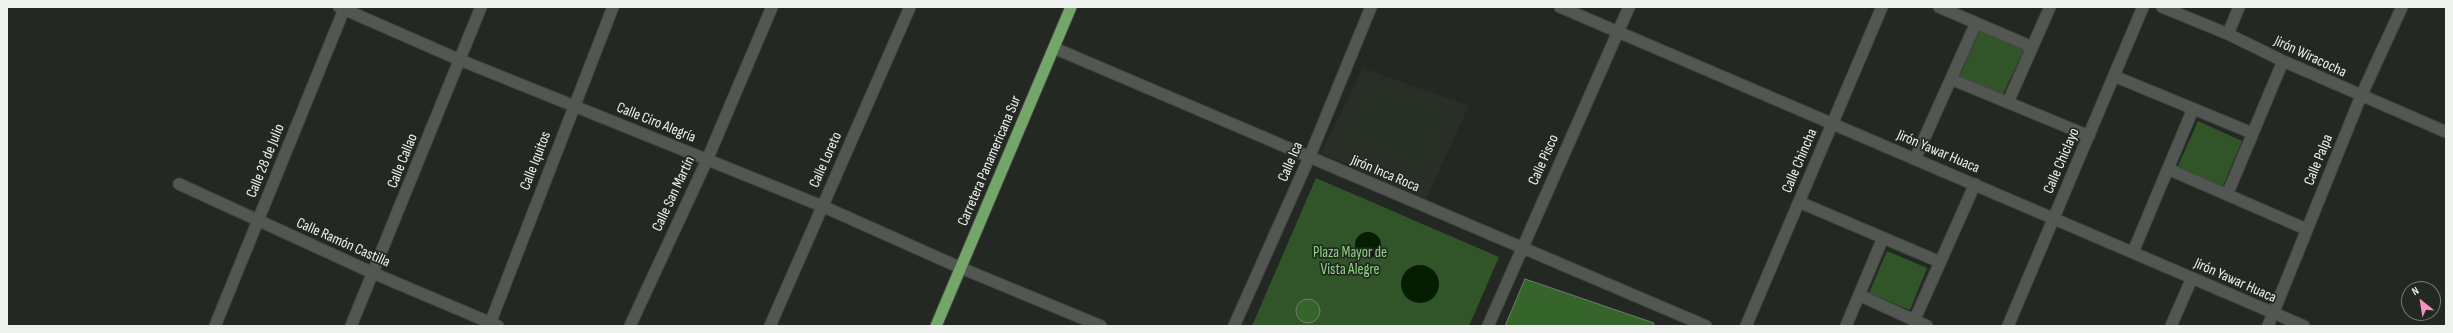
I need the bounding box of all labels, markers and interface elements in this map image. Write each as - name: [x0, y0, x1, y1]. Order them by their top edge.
- street label: Jirón Wiracocha: [2271, 32, 2349, 82]
- street label: Carretera Panamericana Sur: [954, 93, 1026, 229]
- street label: Calle Ciro Alegría: [614, 99, 698, 147]
- street label: Calle 28 de Julio: [243, 121, 289, 201]
- street label: Calle Chiclayo: [2040, 125, 2084, 197]
- street label: Calle Chincha: [1778, 126, 1822, 196]
- street label: Jirón Yawar Huaca: [1894, 126, 1982, 178]
- street label: Calle Iquitos: [517, 129, 555, 193]
- street label: Calle Loreto: [806, 129, 846, 191]
- street label: Calle Callao: [384, 131, 422, 191]
- street label: Calle Pisco: [1525, 132, 1563, 188]
- street label: Calle Palpa: [2301, 132, 2337, 188]
- street label: Calle Ica: [1275, 139, 1307, 185]
- street label: Jirón Inca Roca: [1348, 151, 1422, 197]
- street label: Calle San Martín: [649, 154, 699, 234]
- street label: Calle Ramón Castilla: [293, 214, 393, 272]
- park label: Plaza Mayor de Vista Alegre: [1313, 244, 1387, 279]
- street label: Jirón Yawar Huaca: [2191, 255, 2279, 307]
- north arrow: [2401, 281, 2441, 321]
- text: N: [2409, 284, 2421, 298]

